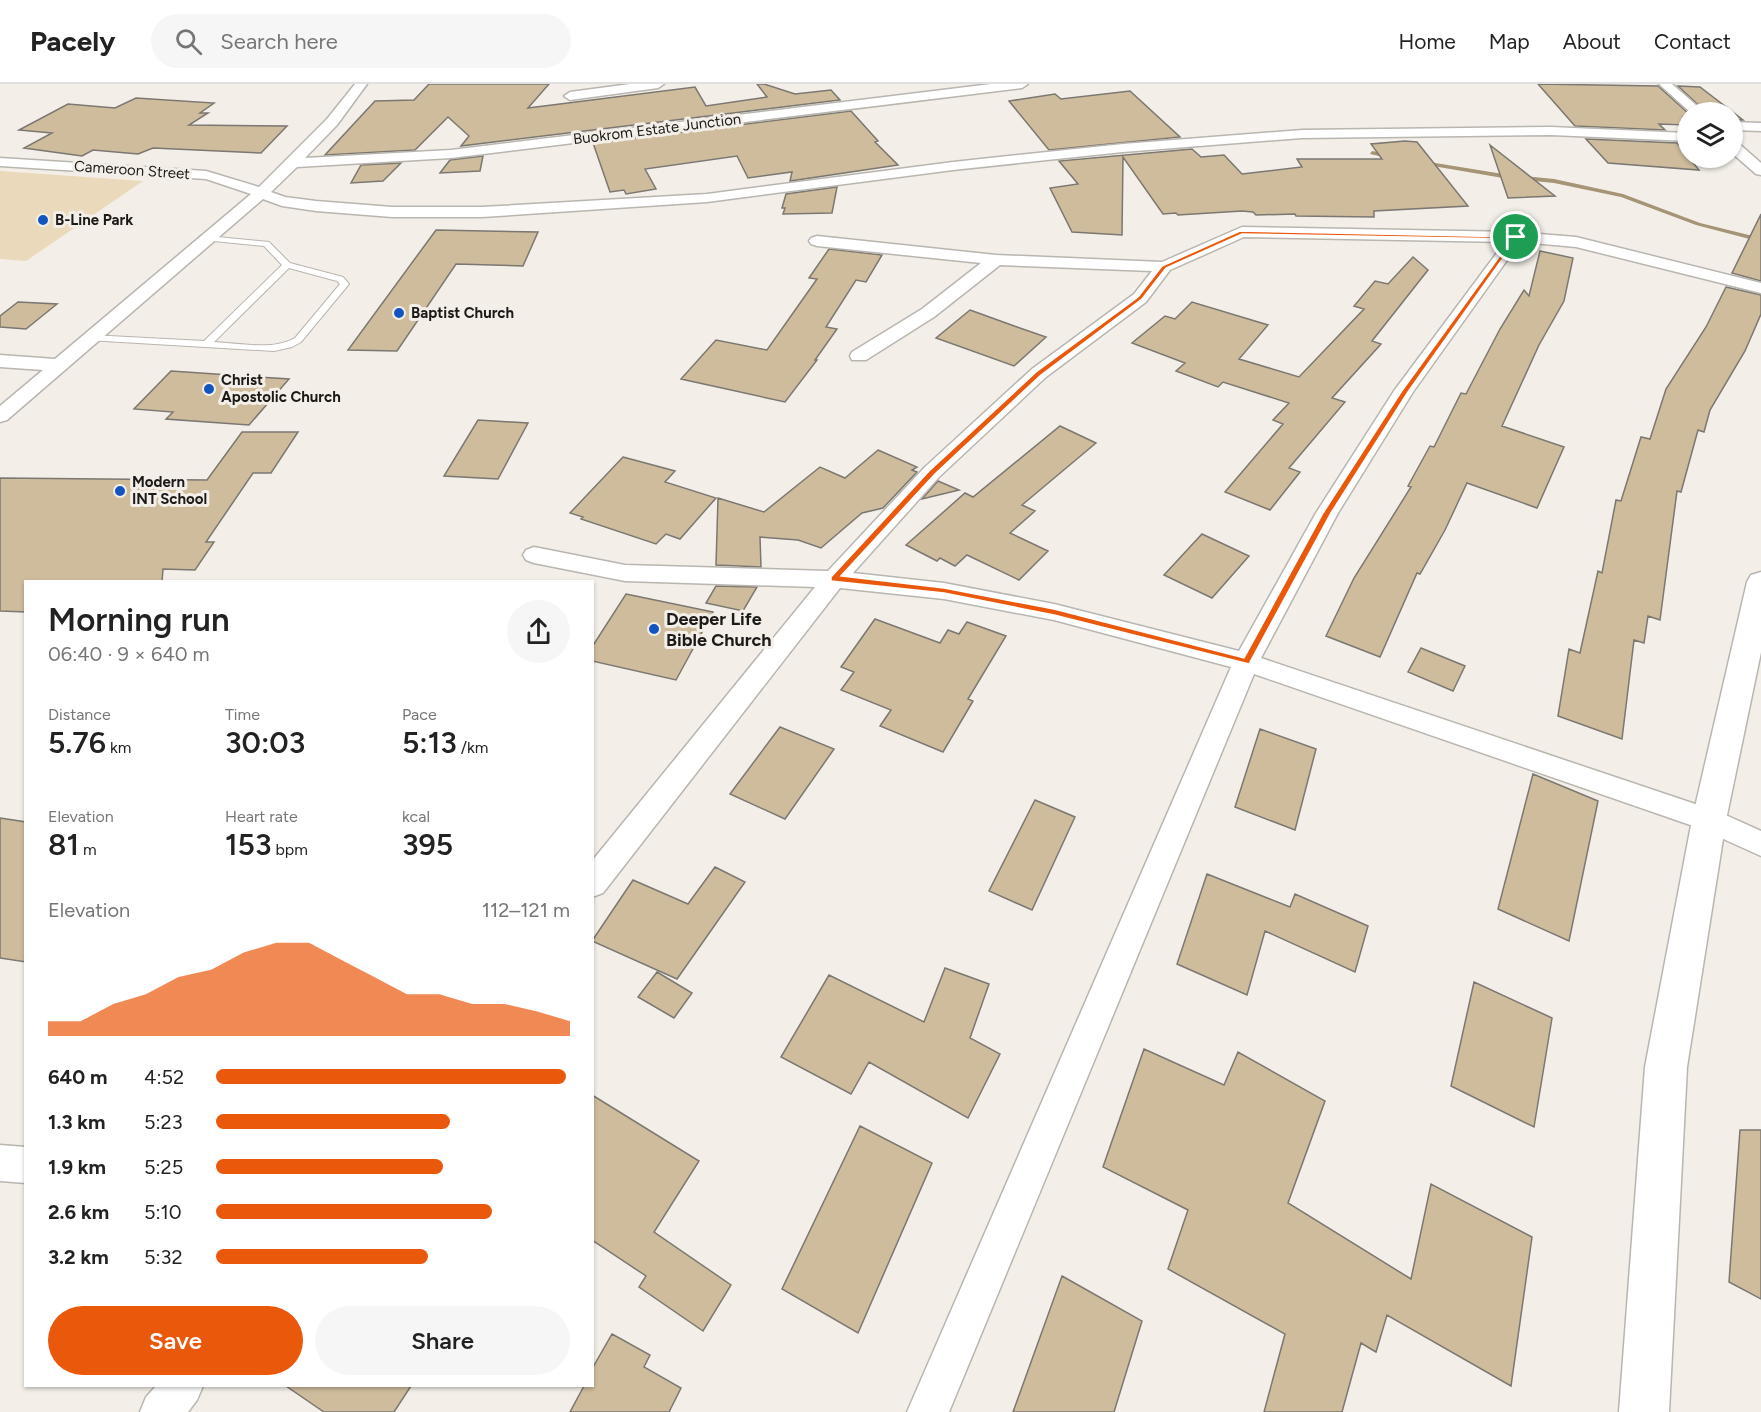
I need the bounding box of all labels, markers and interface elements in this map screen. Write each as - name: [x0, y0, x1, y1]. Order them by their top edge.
- search box: [151, 14, 571, 68]
- text: Pacely: [30, 24, 115, 58]
- icon: search: [172, 25, 205, 58]
- text: Search here: [220, 28, 338, 55]
- text: Home: [1399, 29, 1456, 54]
- text: Map: [1489, 29, 1530, 54]
- text: About: [1563, 29, 1621, 54]
- text: Contact: [1654, 29, 1731, 54]
- map controls: [1677, 102, 1743, 168]
- button: layers: [1677, 102, 1743, 168]
- street label: Buokrom Estate Junction: [572, 110, 742, 148]
- street label: Cameroon Street: [74, 157, 191, 183]
- place label: B-Line Park: [55, 211, 133, 229]
- pin: [1490, 211, 1541, 262]
- marker: B-Line Park: [36, 213, 50, 227]
- icon: arrive: [1499, 220, 1532, 253]
- place label: Baptist Church: [411, 304, 514, 322]
- marker: Baptist Church: [392, 306, 406, 320]
- place label: Christ Apostolic Church: [221, 371, 341, 406]
- marker: Christ Apostolic Church: [202, 382, 216, 396]
- place label: Modern INT School: [132, 473, 207, 508]
- marker: Modern INT School: [113, 484, 127, 498]
- text: Morning run: [48, 600, 230, 639]
- button: share: [507, 600, 570, 663]
- place label: Deeper Life Bible Church: [666, 608, 772, 651]
- marker: Deeper Life Bible Church: [647, 622, 661, 636]
- text: 06:40 · 9 × 640 m: [48, 642, 210, 666]
- text: Distance: [48, 705, 111, 724]
- text: Time: [225, 705, 260, 724]
- text: Pace: [402, 705, 437, 724]
- text: 5.76: [48, 724, 106, 761]
- text: 30:03: [225, 724, 305, 761]
- text: 5:13: [402, 724, 457, 761]
- text: km: [106, 738, 131, 757]
- text: /km: [457, 738, 488, 757]
- text: Elevation: [48, 807, 114, 826]
- text: Heart rate: [225, 807, 298, 826]
- text: kcal: [402, 807, 430, 826]
- text: 81: [48, 826, 79, 863]
- text: 153: [225, 826, 271, 863]
- text: 395: [402, 826, 453, 863]
- text: m: [79, 840, 97, 859]
- text: bpm: [271, 840, 308, 859]
- text: Elevation: [48, 898, 130, 922]
- text: 112–121 m: [482, 898, 570, 922]
- text: 640 m: [48, 1065, 107, 1089]
- text: 4:52: [144, 1065, 184, 1089]
- text: 1.3 km: [48, 1110, 105, 1134]
- text: 5:23: [144, 1110, 183, 1134]
- text: 1.9 km: [48, 1155, 106, 1179]
- text: 5:25: [144, 1155, 183, 1179]
- text: 2.6 km: [48, 1200, 109, 1224]
- text: 5:10: [144, 1200, 182, 1224]
- text: 3.2 km: [48, 1245, 109, 1269]
- text: 5:32: [144, 1245, 183, 1269]
- button: Save: [48, 1306, 303, 1375]
- button: Share: [315, 1306, 570, 1375]

